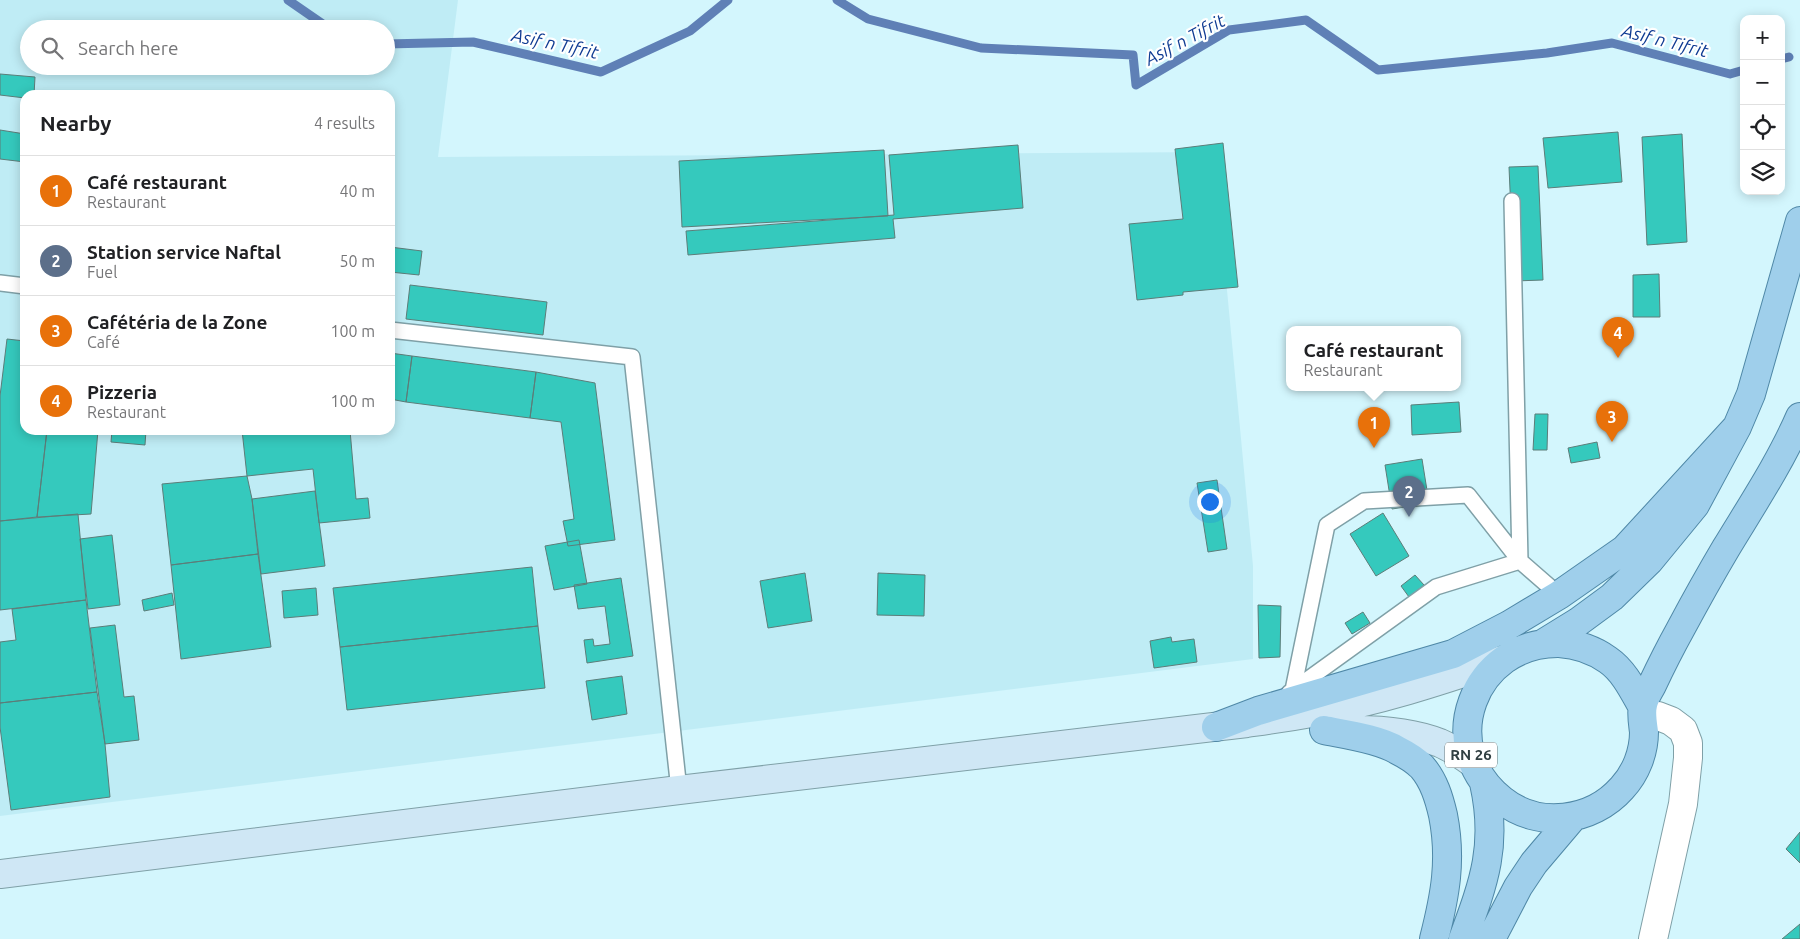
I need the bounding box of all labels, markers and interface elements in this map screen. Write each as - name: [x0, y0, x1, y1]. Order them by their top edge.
- water label: Asif n Tifrit: [1140, 9, 1229, 70]
- map controls: [1740, 15, 1785, 195]
- button: +: [1740, 15, 1785, 60]
- water label: Asif n Tifrit: [1619, 19, 1711, 62]
- search box: [20, 20, 395, 75]
- water label: Asif n Tifrit: [509, 24, 601, 63]
- icon: search: [38, 34, 66, 62]
- text: Search here: [78, 37, 178, 59]
- button: −: [1740, 60, 1785, 105]
- button: locate: [1740, 105, 1785, 150]
- text: Nearby: [40, 111, 111, 135]
- text: 4 results: [314, 114, 375, 132]
- button: layers: [1740, 150, 1785, 195]
- text: Café restaurant: [87, 171, 227, 193]
- text: 1: [51, 182, 61, 200]
- text: 40 m: [339, 182, 375, 200]
- text: Restaurant: [87, 193, 166, 211]
- text: Station service Naftal: [87, 241, 281, 263]
- text: 2: [51, 252, 61, 270]
- text: 50 m: [339, 252, 375, 270]
- text: Fuel: [87, 263, 117, 281]
- text: Cafétéria de la Zone: [87, 311, 267, 333]
- pin: 4: [1602, 317, 1634, 358]
- text: 3: [51, 322, 61, 340]
- text: 100 m: [330, 322, 375, 340]
- popup: [1286, 326, 1461, 391]
- text: Café: [87, 333, 120, 351]
- text: Café restaurant: [1304, 339, 1443, 361]
- text: Restaurant: [1304, 361, 1383, 379]
- text: Pizzeria: [87, 381, 157, 403]
- text: 4: [51, 392, 61, 410]
- text: 100 m: [330, 392, 375, 410]
- pin: 3: [1596, 401, 1628, 442]
- text: Restaurant: [87, 403, 166, 421]
- pin: 1: [1358, 407, 1390, 448]
- pin: 2: [1393, 476, 1425, 517]
- your location: [1197, 489, 1223, 515]
- road number: RN 26: [1445, 742, 1497, 768]

